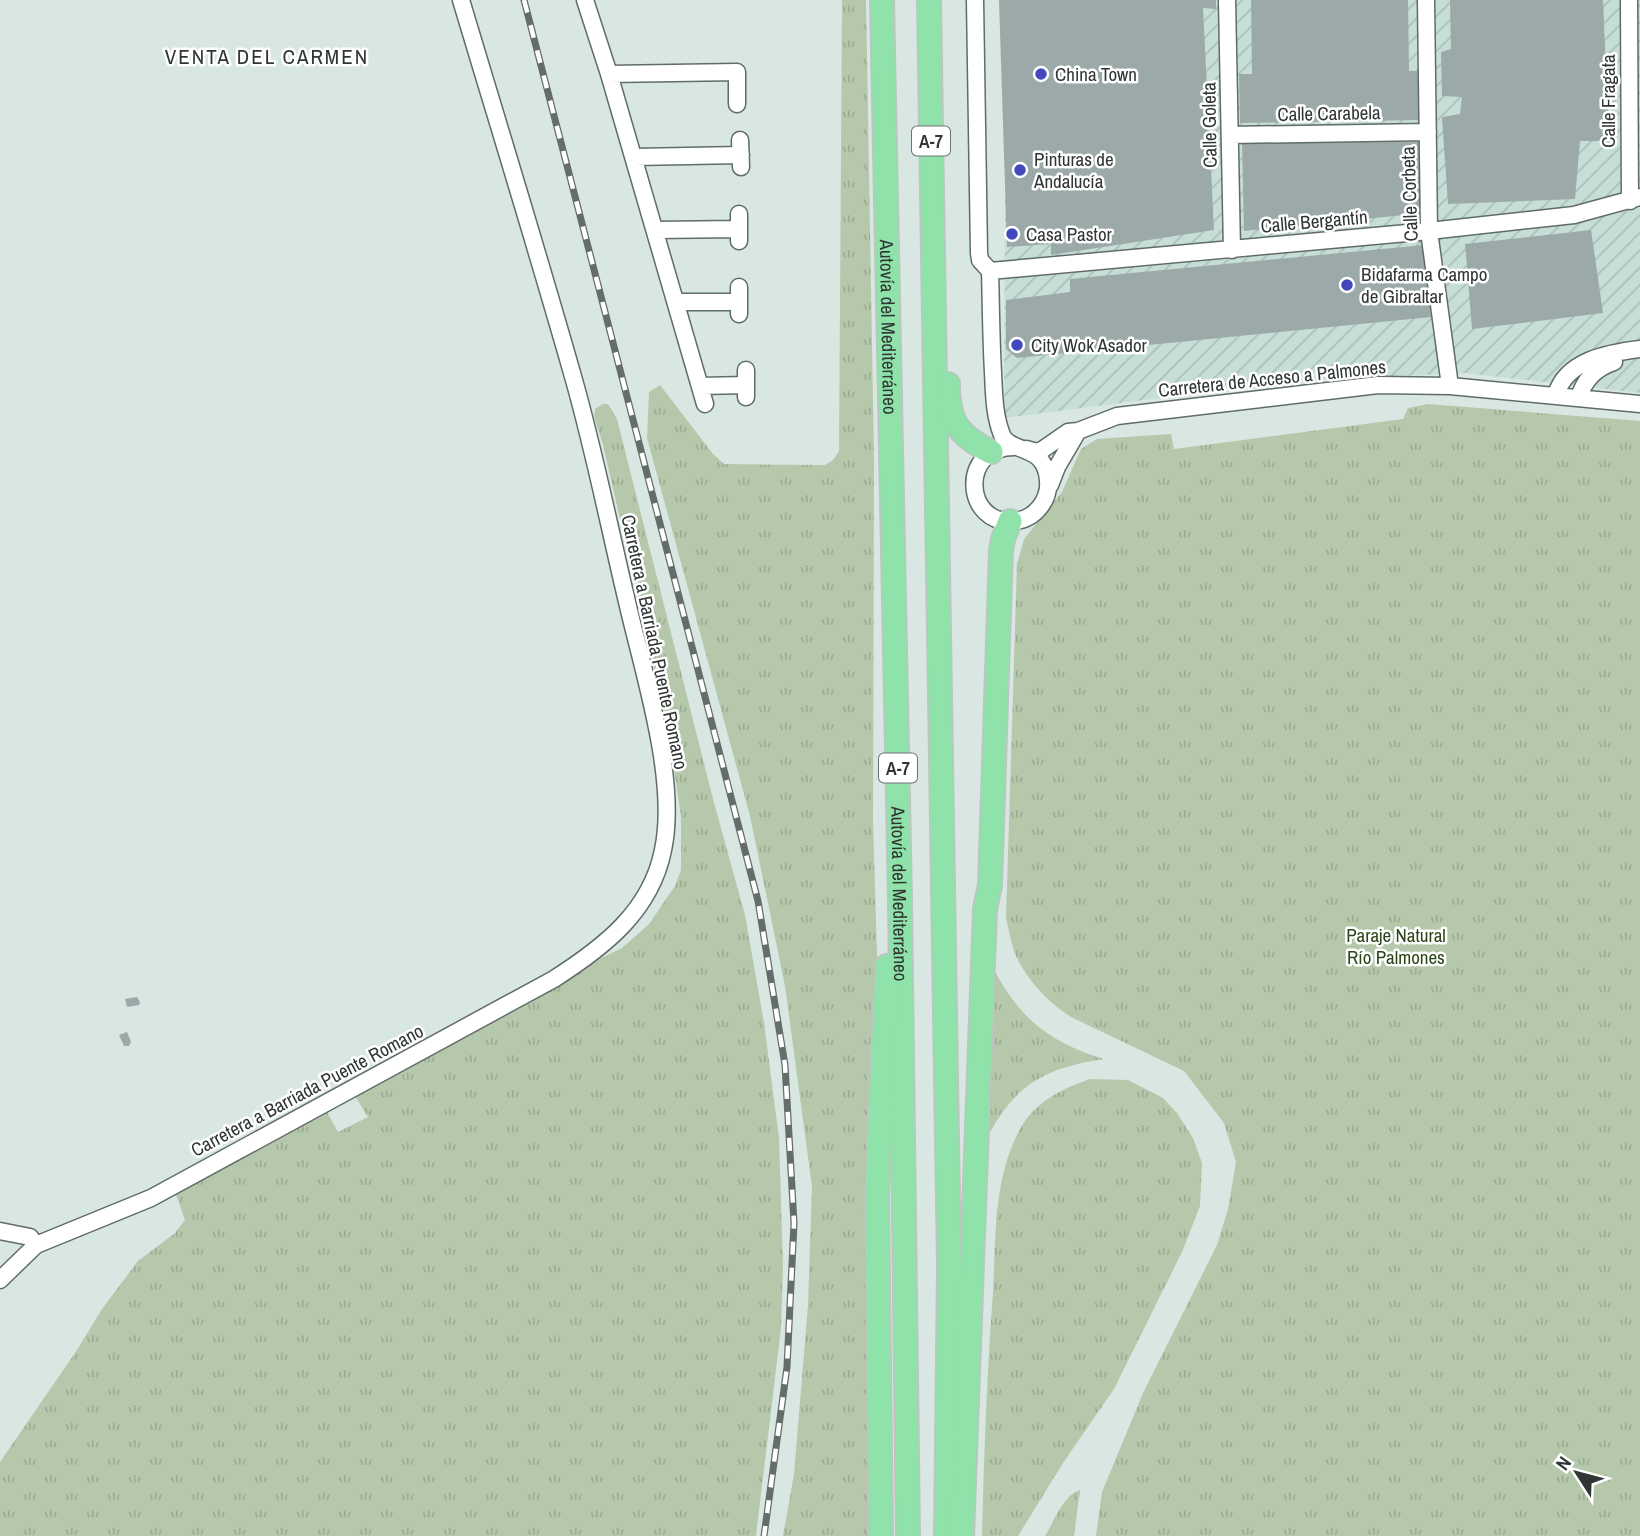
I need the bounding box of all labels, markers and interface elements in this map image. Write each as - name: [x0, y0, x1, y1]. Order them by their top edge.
- district label: VENTA DEL CARMEN: [165, 42, 369, 71]
- street label: Calle Fragata: [1595, 54, 1621, 148]
- place label: China Town: [1055, 61, 1137, 87]
- marker: China Town: [1033, 66, 1049, 82]
- street label: Calle Goleta: [1195, 82, 1223, 168]
- street label: Calle Carabela: [1277, 99, 1381, 127]
- road number: A-7: [912, 126, 950, 156]
- place label: Pinturas de Andalucía: [1033, 146, 1114, 194]
- street label: Calle Corbeta: [1394, 146, 1424, 242]
- marker: Pinturas de Andalucía: [1012, 162, 1028, 178]
- street label: Calle Bergantín: [1259, 203, 1369, 239]
- place label: Casa Pastor: [1026, 221, 1113, 247]
- marker: Casa Pastor: [1004, 226, 1020, 242]
- street label: Autovía del Mediterráneo: [874, 238, 903, 415]
- place label: Bidafarma Campo de Gibraltar: [1361, 261, 1487, 309]
- marker: Bidafarma Campo de Gibraltar: [1339, 277, 1355, 293]
- place label: City Wok Asador: [1031, 332, 1148, 358]
- marker: City Wok Asador: [1009, 337, 1025, 353]
- street label: Carretera de Acceso a Palmones: [1157, 353, 1387, 403]
- street label: Carretera a Barriada Puente Romano: [615, 512, 695, 772]
- road number: A-7: [879, 754, 917, 782]
- street label: Autovía del Mediterráneo: [885, 805, 914, 982]
- park label: Paraje Natural Río Palmones: [1346, 922, 1446, 970]
- street label: Carretera a Barriada Puente Romano: [186, 1018, 428, 1162]
- north arrow: [1542, 1438, 1612, 1508]
- text: N: [1549, 1451, 1577, 1475]

